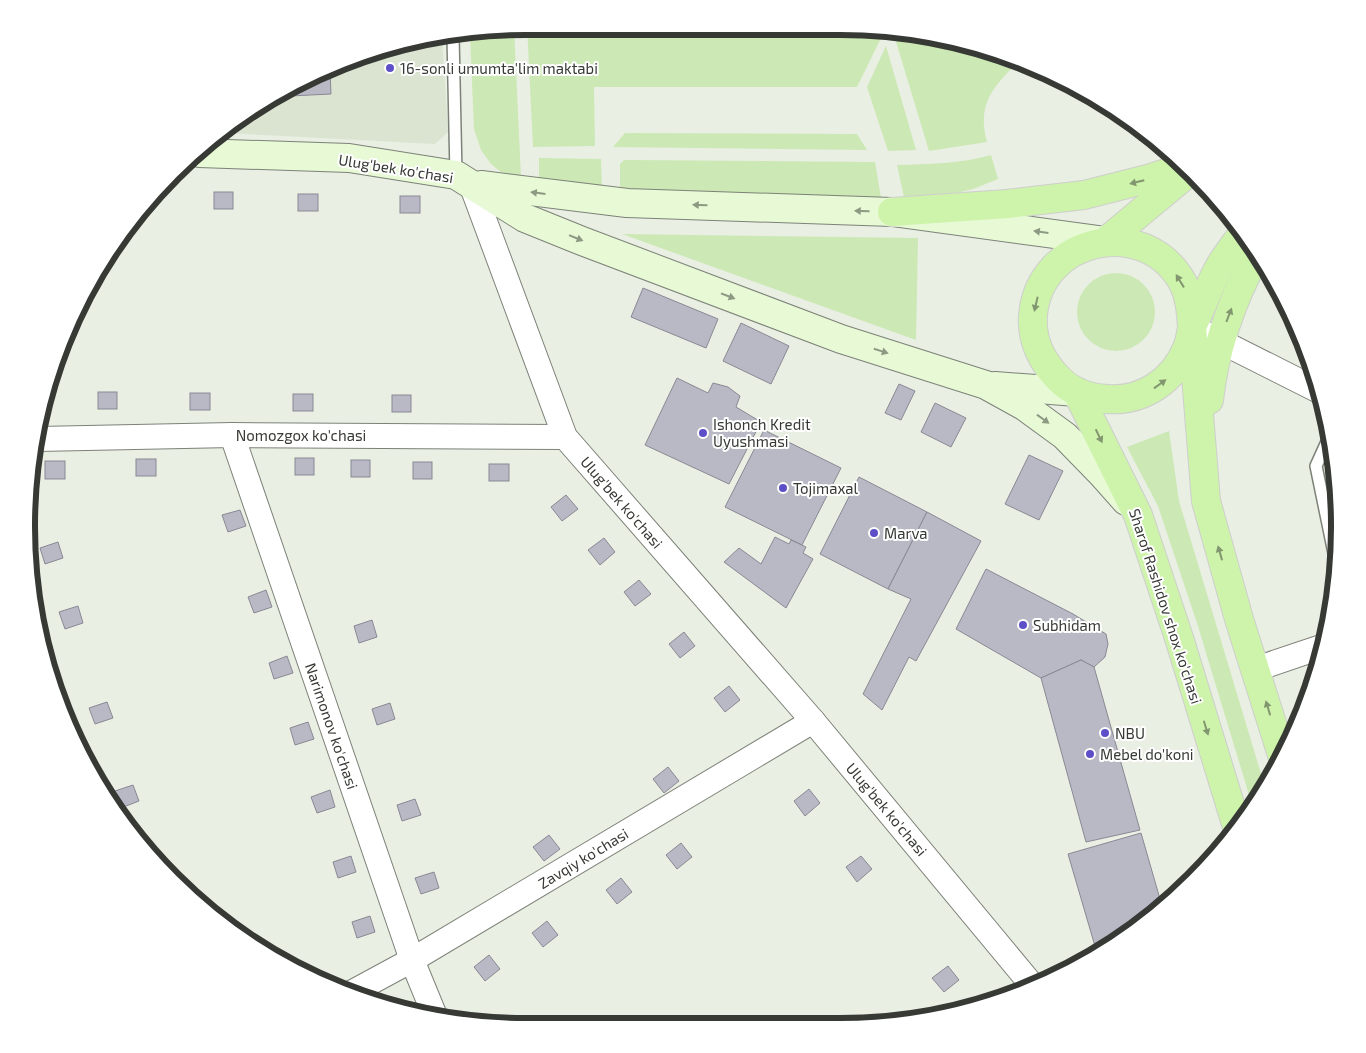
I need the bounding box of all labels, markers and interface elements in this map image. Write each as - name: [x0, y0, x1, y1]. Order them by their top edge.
- place label: 16-sonli umumta'lim maktabi: [400, 59, 598, 77]
- marker: 16-sonli umumta'lim maktabi: [384, 62, 396, 74]
- street label: Ulug'bek ko'chasi: [337, 150, 455, 186]
- one-way arrow: [1130, 178, 1145, 186]
- one-way arrow: [529, 189, 545, 197]
- one-way arrow: [691, 201, 707, 209]
- one-way arrow: [854, 207, 870, 215]
- one-way arrow: [1032, 228, 1048, 236]
- one-way arrow: [569, 234, 584, 242]
- one-way arrow: [1176, 274, 1185, 287]
- one-way arrow: [721, 292, 736, 300]
- one-way arrow: [1032, 296, 1040, 311]
- one-way arrow: [1226, 308, 1233, 323]
- one-way arrow: [873, 348, 888, 355]
- one-way arrow: [1153, 379, 1167, 389]
- one-way arrow: [1036, 414, 1049, 424]
- place label: Ishonch Kredit Uyushmasi: [713, 415, 811, 450]
- street label: Nomozgox ko'chasi: [236, 426, 366, 444]
- marker: Ishonch Kredit Uyushmasi: [697, 427, 709, 439]
- one-way arrow: [1095, 428, 1103, 443]
- street label: Ulug'bek ko'chasi: [577, 452, 667, 552]
- place label: Tojimaxal: [793, 479, 859, 498]
- marker: Tojimaxal: [777, 482, 789, 494]
- street label: Sharof Rashidov shox ko'chasi: [1126, 506, 1206, 706]
- place label: Marva: [884, 524, 928, 542]
- marker: Marva: [868, 527, 880, 539]
- one-way arrow: [1216, 545, 1224, 560]
- place label: Subhidam: [1033, 616, 1101, 634]
- marker: Subhidam: [1017, 619, 1029, 631]
- street label: Narimonov ko'chasi: [302, 660, 362, 792]
- one-way arrow: [1263, 701, 1271, 716]
- one-way arrow: [1203, 721, 1211, 736]
- place label: NBU: [1115, 724, 1145, 742]
- marker: NBU: [1099, 727, 1111, 739]
- place label: Mebel do'koni: [1100, 745, 1194, 763]
- marker: Mebel do'koni: [1084, 748, 1096, 760]
- street label: Ulug'bek ko'chasi: [843, 759, 931, 859]
- street label: Zavqiy ko'chasi: [535, 824, 631, 892]

